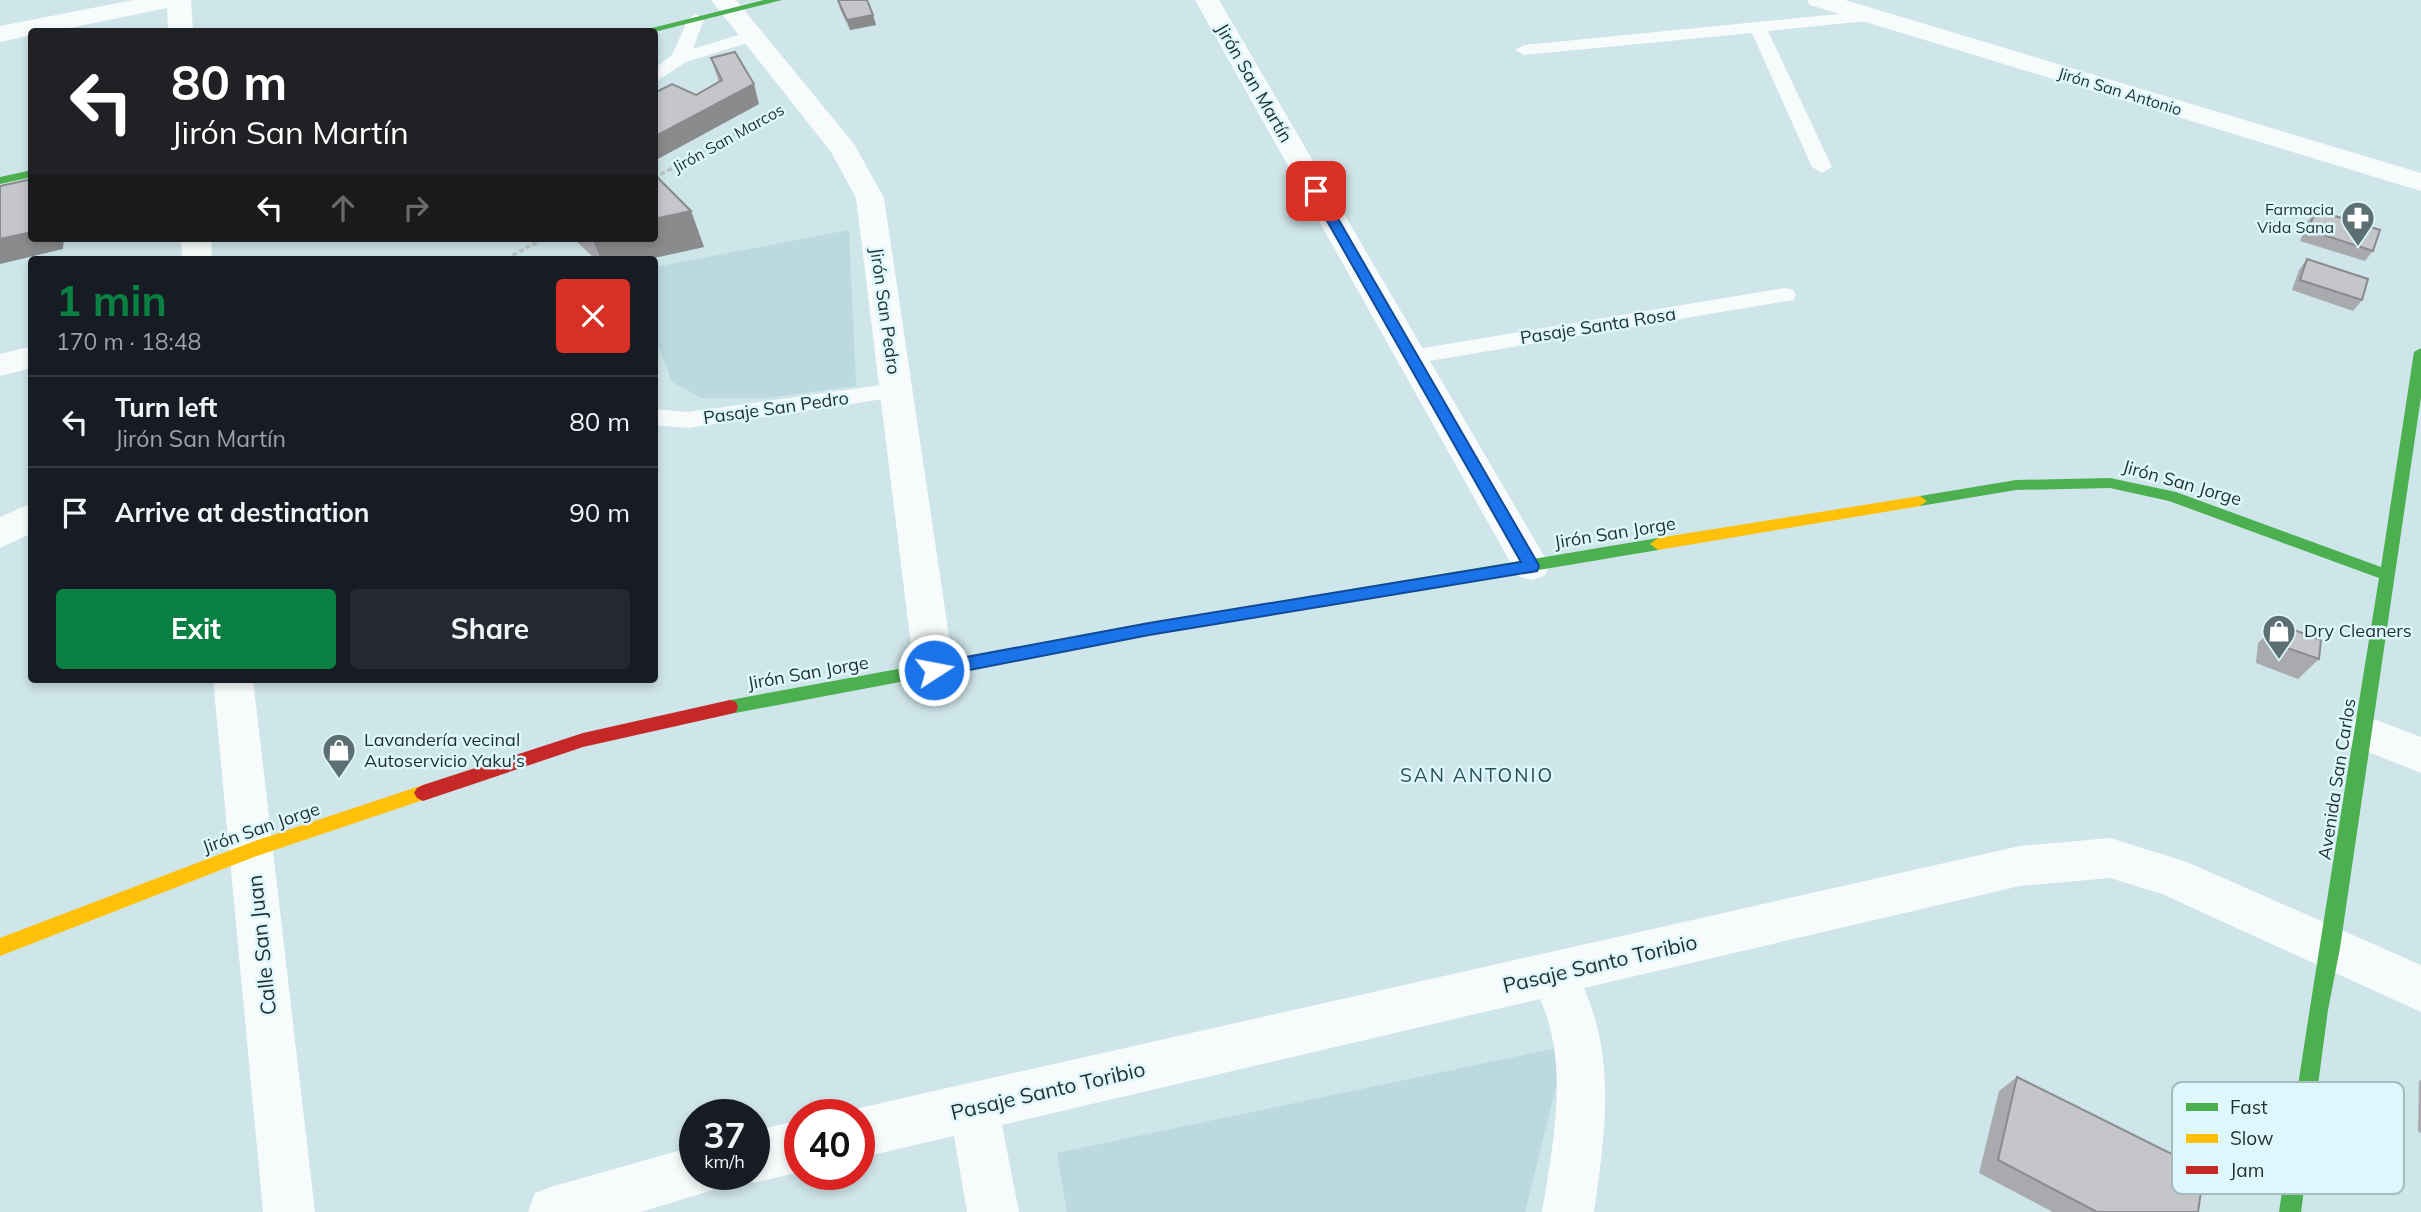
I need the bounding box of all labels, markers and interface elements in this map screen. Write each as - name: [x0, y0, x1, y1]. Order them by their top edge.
- street label: Jirón San Martín: [1211, 19, 1298, 146]
- text: 80 m: [171, 51, 287, 112]
- icon: left: [56, 56, 147, 147]
- street label: Jirón San Antonio: [2056, 63, 2184, 119]
- street label: Jirón San Marcos: [669, 99, 787, 177]
- text: Jirón San Martín: [171, 112, 409, 152]
- pin: [1286, 161, 1346, 221]
- icon: arrive: [1297, 172, 1335, 210]
- icon: left: [251, 189, 289, 227]
- icon: ahead: [324, 189, 362, 227]
- icon: right: [397, 189, 435, 227]
- place label: Farmacia Vida Sana: [2257, 199, 2334, 237]
- pharmacy icon: Farmacia Vida Sana: [2339, 199, 2377, 248]
- street label: Jirón San Pedro: [865, 246, 906, 376]
- text: 1 min: [56, 274, 167, 327]
- button: close: [556, 279, 630, 353]
- street label: Pasaje Santa Rosa: [1518, 302, 1677, 349]
- text: 170 m · 18:48: [56, 327, 201, 356]
- street label: Pasaje San Pedro: [702, 386, 850, 429]
- text: Turn left: [115, 391, 217, 424]
- icon: left: [56, 403, 94, 441]
- text: 80 m: [569, 405, 630, 438]
- text: Jirón San Martín: [115, 424, 286, 453]
- street label: Jirón San Jorge: [2120, 455, 2244, 510]
- icon: arrive: [56, 494, 94, 532]
- text: Arrive at destination: [115, 496, 370, 529]
- text: 90 m: [569, 496, 630, 529]
- street label: Jirón San Jorge: [1553, 512, 1677, 553]
- button: Exit: [56, 589, 336, 669]
- button: Share: [350, 589, 630, 669]
- shop icon: Dry Cleaners: [2260, 612, 2298, 661]
- place label: Dry Cleaners: [2304, 619, 2412, 642]
- position arrow: [897, 633, 971, 707]
- street label: Jirón San Jorge: [746, 651, 870, 694]
- street label: Avenida San Carlos: [2312, 696, 2361, 861]
- place label: Lavandería vecinal Autoservicio Yaku's: [364, 728, 525, 772]
- shop icon: Lavandería vecinal Autoservicio Yaku's: [320, 731, 358, 780]
- district label: SAN ANTONIO: [1400, 763, 1554, 787]
- street label: Jirón San Jorge: [199, 797, 323, 858]
- street label: Calle San Juan: [241, 874, 281, 1017]
- street label: Pasaje Santo Toribio: [1500, 928, 1699, 998]
- street label: Pasaje Santo Toribio: [948, 1055, 1147, 1125]
- legend: [2172, 1082, 2404, 1194]
- text: Fast: [2230, 1095, 2268, 1119]
- speed limit sign: 40: [784, 1099, 875, 1190]
- text: 37: [703, 1113, 746, 1157]
- text: Slow: [2230, 1126, 2274, 1150]
- text: km/h: [704, 1150, 745, 1173]
- text: Jam: [2230, 1158, 2264, 1182]

